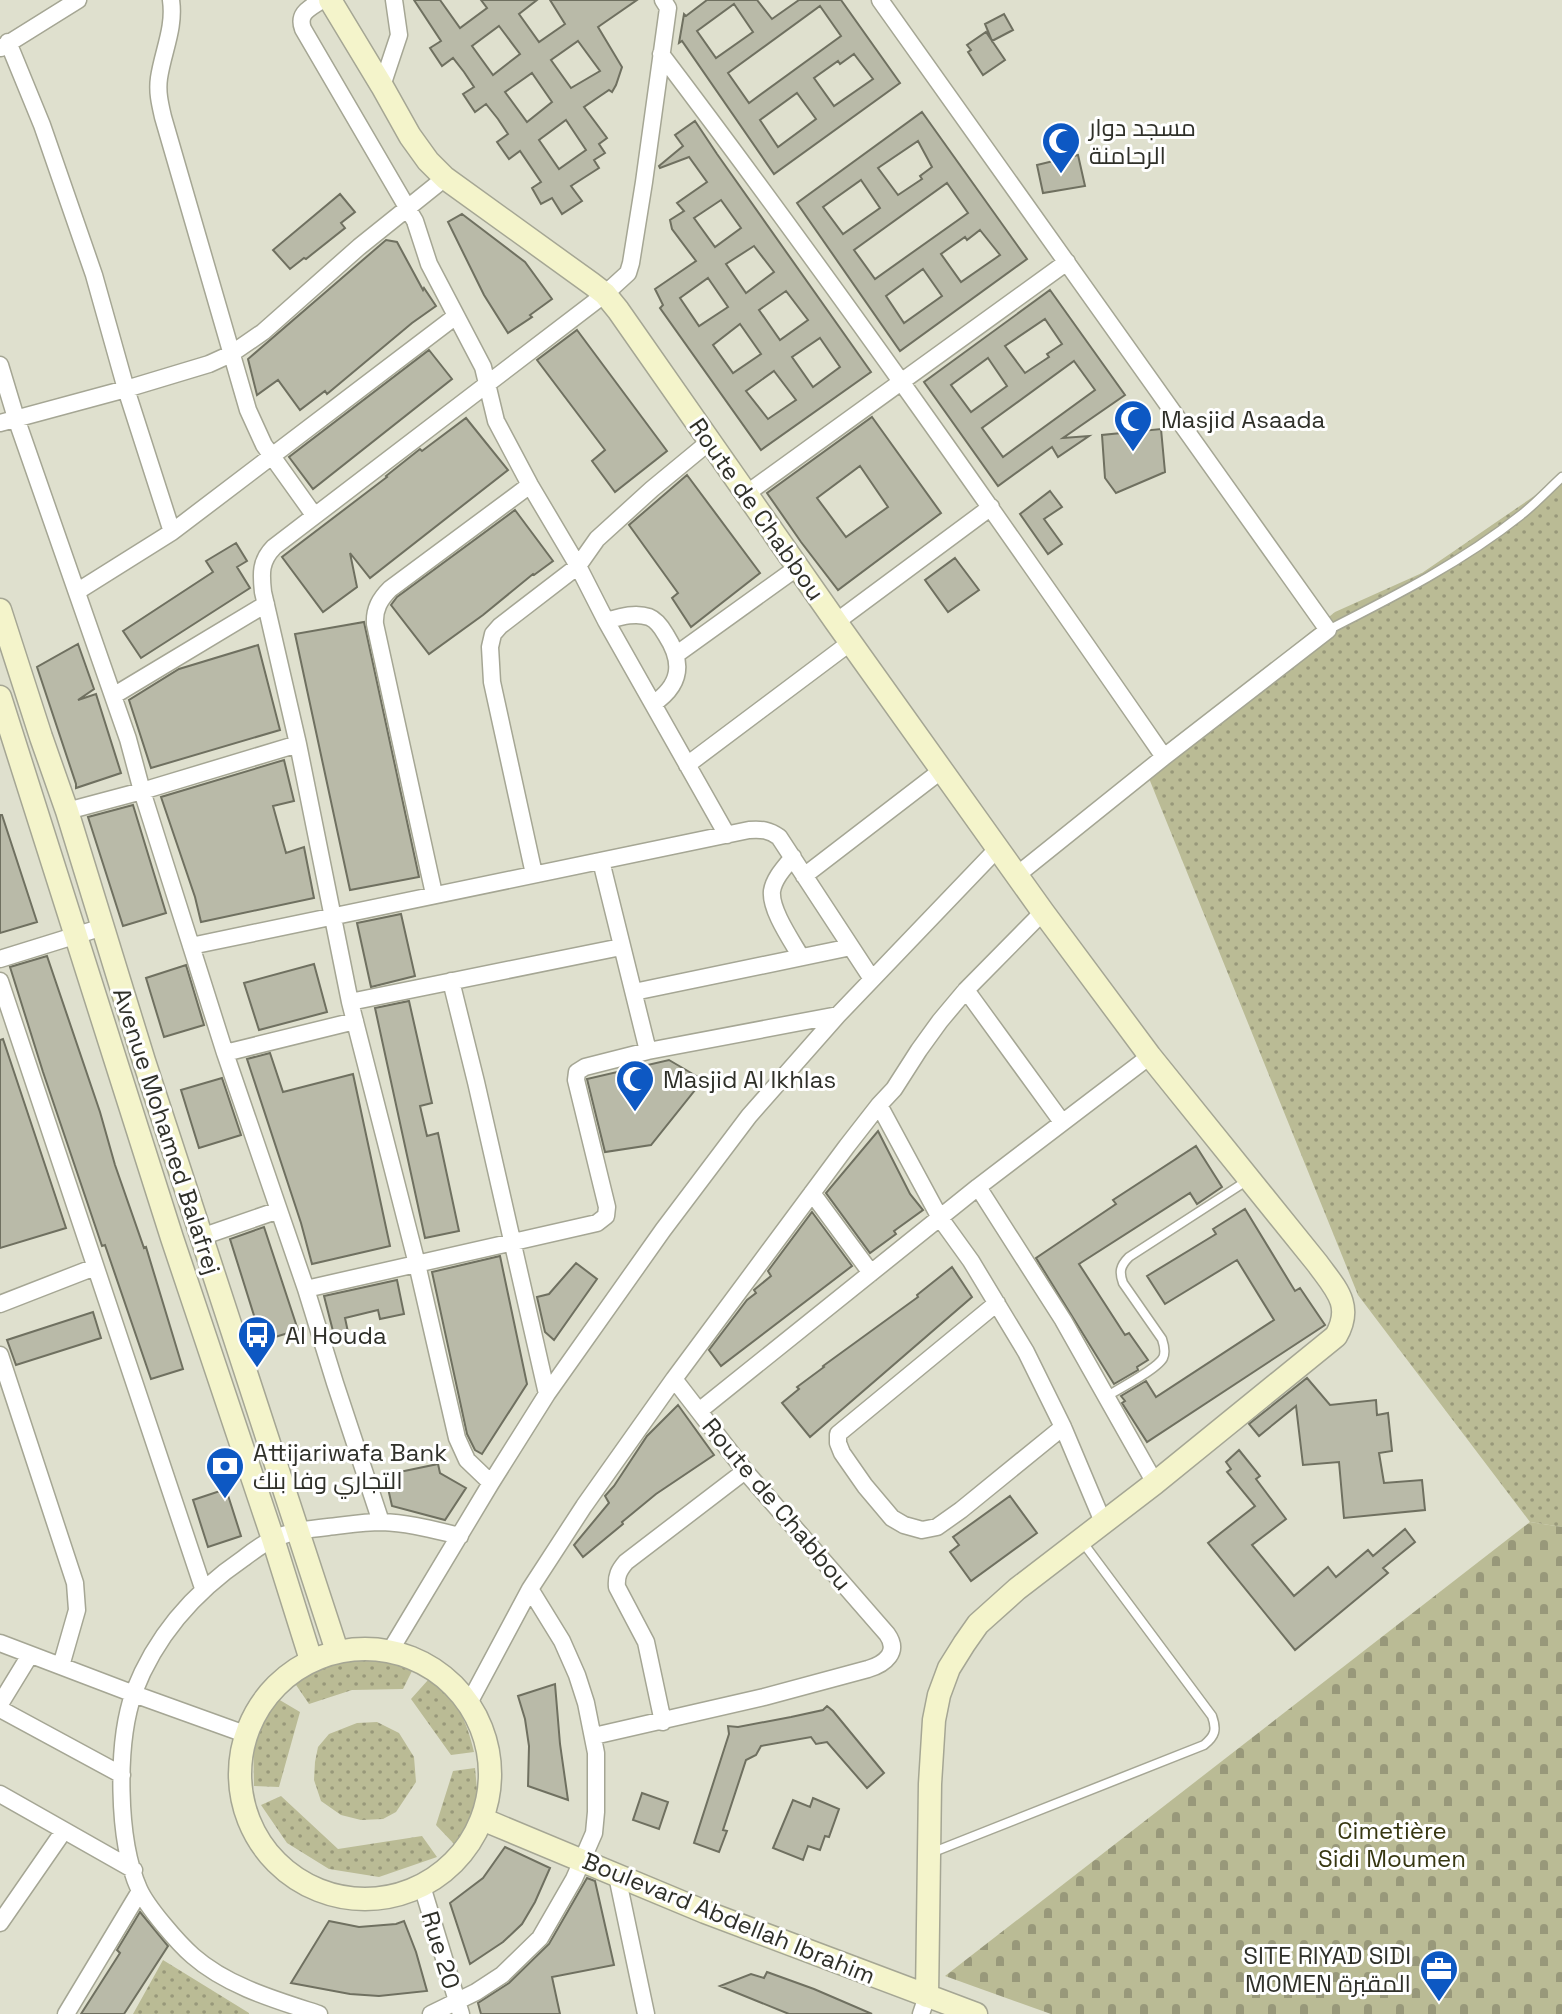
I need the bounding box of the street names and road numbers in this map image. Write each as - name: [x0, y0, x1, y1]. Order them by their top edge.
- street label: Route de Chabbou: [682, 412, 832, 606]
- street label: Avenue Mohamed Balafrej: [106, 984, 228, 1278]
- street label: Route de Chabbou: [696, 1411, 858, 1597]
- street label: Boulevard Abdellah Ibrahim: [578, 1845, 880, 1991]
- street label: Rue 20: [414, 1907, 468, 1993]

